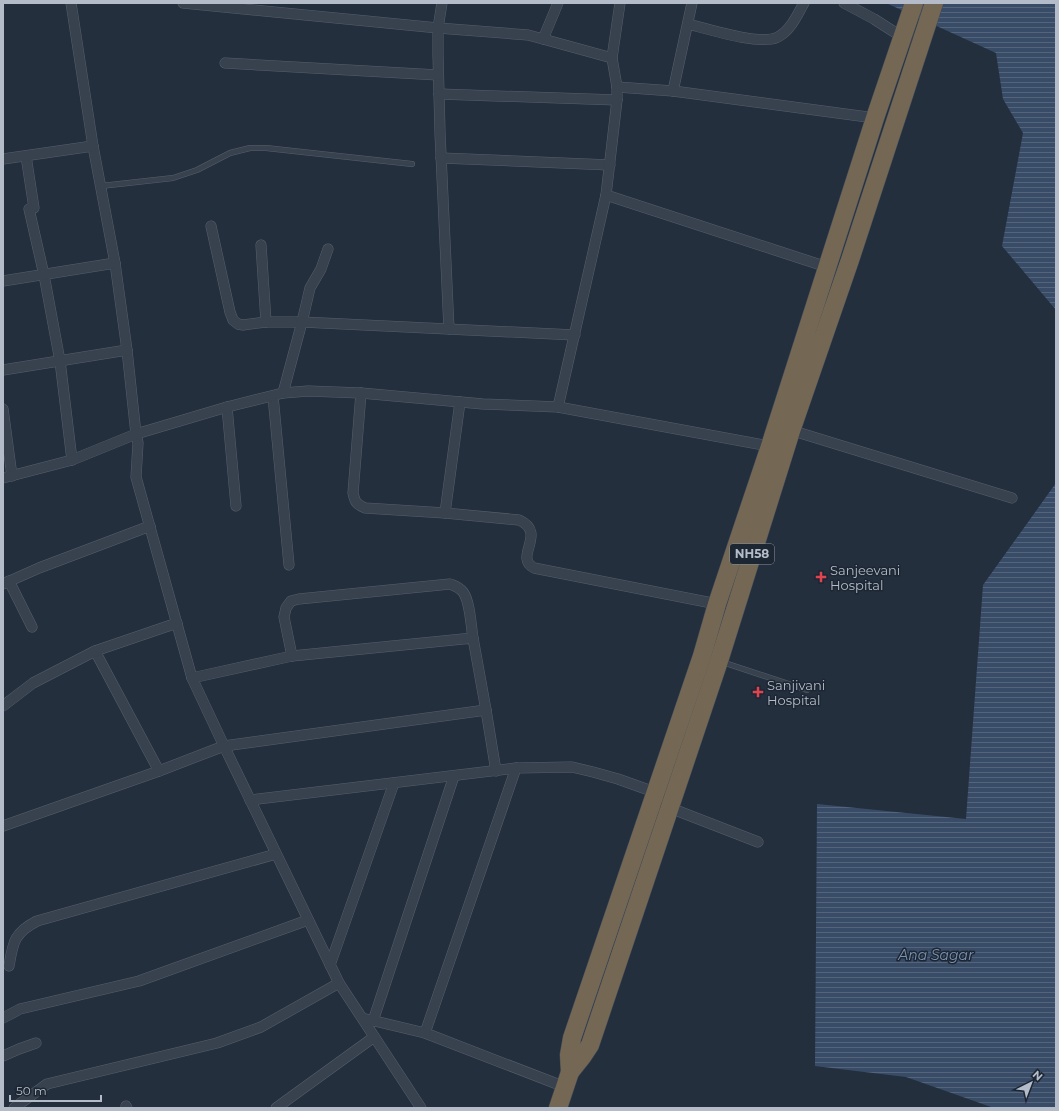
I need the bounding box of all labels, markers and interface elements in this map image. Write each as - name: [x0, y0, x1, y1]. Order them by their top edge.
- road number: NH58: [730, 544, 774, 564]
- place label: Sanjeevani Hospital: [830, 562, 900, 593]
- marker: Sanjeevani Hospital: [815, 571, 827, 583]
- place label: Sanjivani Hospital: [767, 677, 825, 708]
- marker: Sanjivani Hospital: [752, 686, 764, 698]
- water label: Ana Sagar: [897, 946, 974, 964]
- north arrow: [1011, 1063, 1051, 1103]
- text: N: [1030, 1067, 1046, 1084]
- scale bar: [10, 1077, 101, 1103]
- text: 50 m: [16, 1083, 47, 1098]

